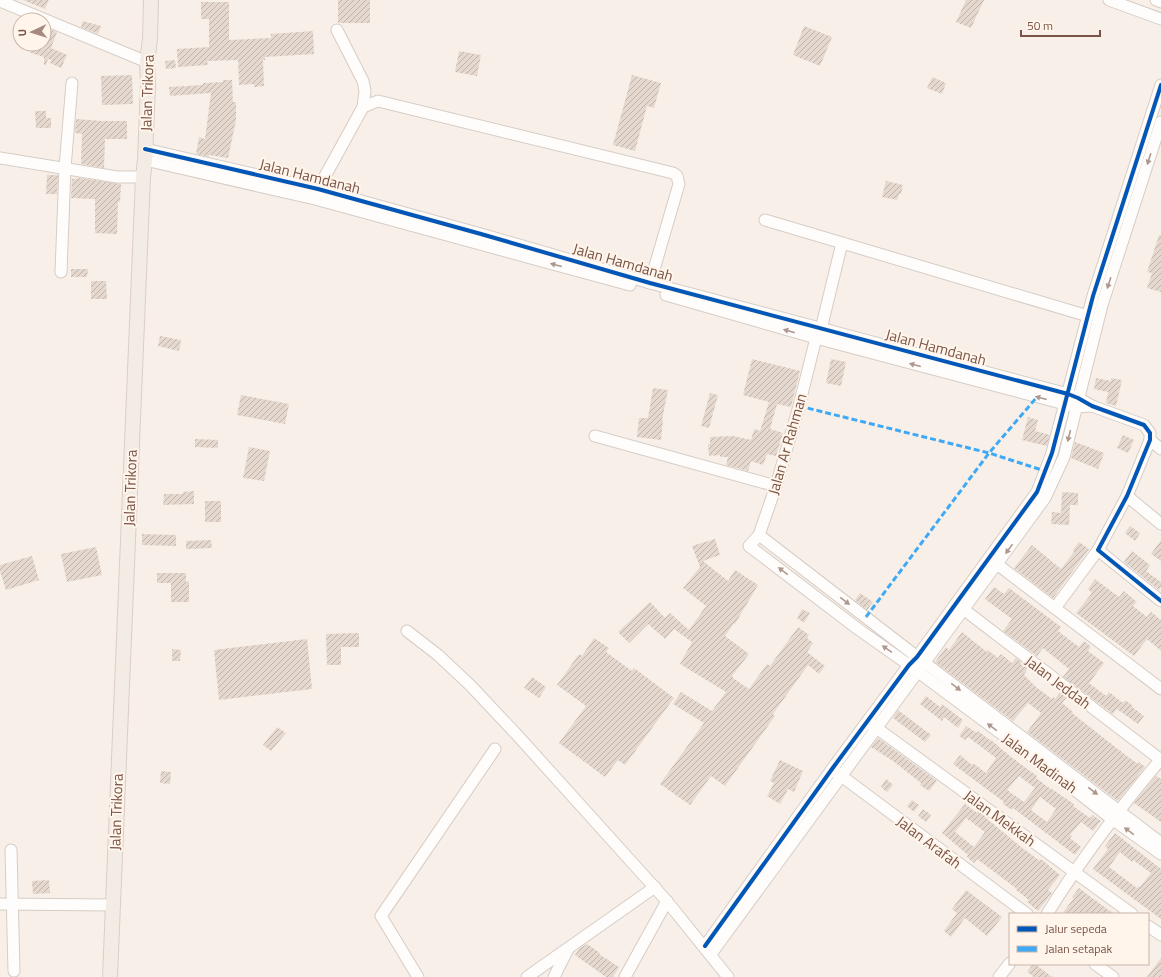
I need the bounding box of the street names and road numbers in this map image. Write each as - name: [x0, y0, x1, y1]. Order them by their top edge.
- street label: Jalan Trikora: [134, 54, 160, 132]
- street label: Jalan Hamdanah: [257, 152, 363, 200]
- street label: Jalan Hamdanah: [570, 237, 676, 287]
- street label: Jalan Hamdanah: [883, 323, 989, 371]
- street label: Jalan Ar Rahman: [762, 391, 812, 497]
- street label: Jalan Trikora: [117, 449, 143, 527]
- street label: Jalan Jeddah: [1020, 650, 1096, 714]
- street label: Jalan Madinah: [997, 727, 1083, 799]
- street label: Jalan Trikora: [103, 773, 129, 851]
- street label: Jalan Mekkah: [959, 784, 1041, 852]
- street label: Jalan Arafah: [892, 810, 966, 874]

